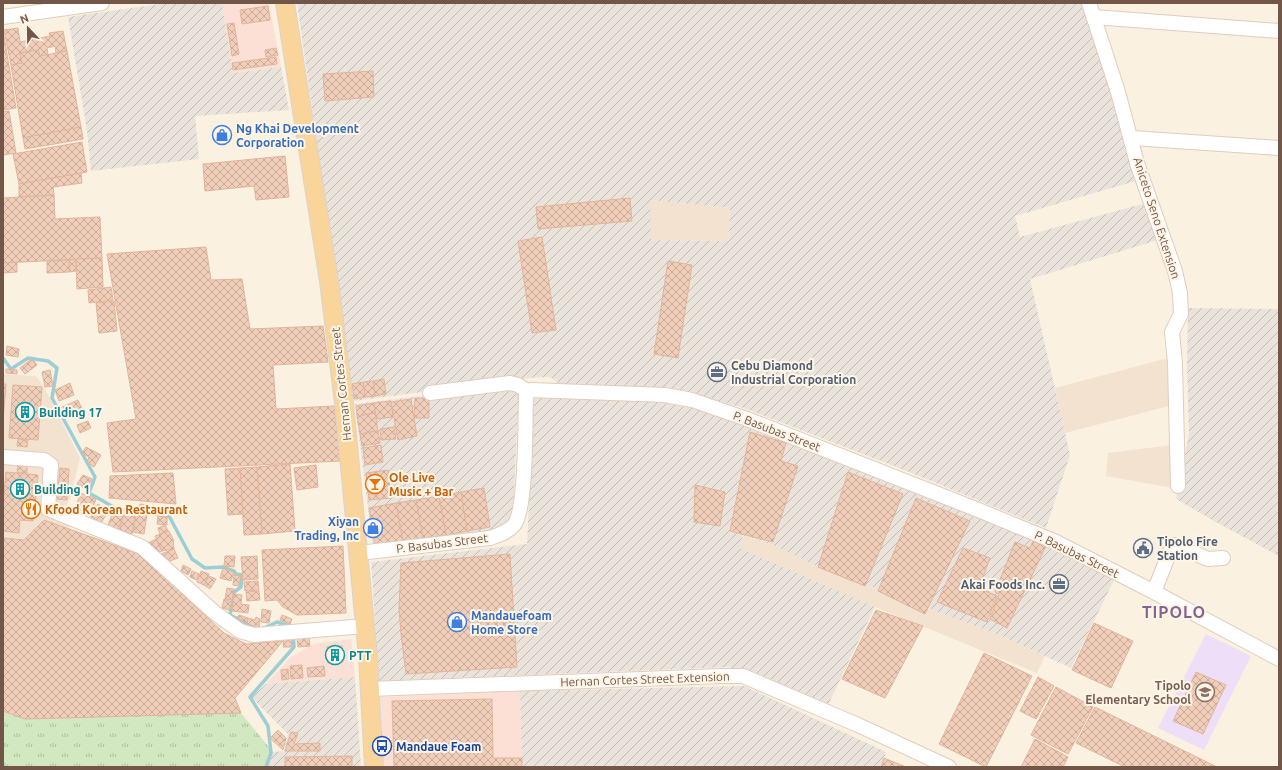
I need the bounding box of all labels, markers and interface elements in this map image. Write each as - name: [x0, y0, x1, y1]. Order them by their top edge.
- north arrow: [8, 8, 48, 48]
- text: N: [18, 12, 30, 26]
- place label: Ng Khai Development Corporation: [236, 122, 359, 149]
- shop icon: Ng Khai Development Corporation: [211, 124, 233, 146]
- street label: Aniceto Seno Extension: [1131, 156, 1183, 280]
- street label: Hernan Cortes Street: [329, 326, 353, 441]
- place label: Cebu Diamond Industrial Corporation: [731, 359, 856, 386]
- office icon: Cebu Diamond Industrial Corporation: [706, 361, 728, 383]
- building icon: Building 17: [14, 401, 36, 423]
- place label: Building 17: [39, 406, 102, 419]
- street label: P. Basubas Street: [732, 408, 823, 454]
- place label: Ole Live Music + Bar: [389, 471, 454, 498]
- bar icon: Ole Live Music + Bar: [364, 473, 386, 495]
- building icon: Building 1: [9, 478, 31, 500]
- place label: Building 1: [34, 483, 90, 496]
- restaurant icon: Kfood Korean Restaurant: [20, 498, 42, 520]
- place label: Kfood Korean Restaurant: [45, 503, 188, 516]
- place label: Xiyan Trading, Inc: [294, 515, 359, 542]
- shop icon: Xiyan Trading, Inc: [362, 517, 384, 539]
- street label: P. Basubas Street: [1033, 528, 1122, 580]
- street label: P. Basubas Street: [395, 531, 489, 555]
- place label: Tipolo Fire Station: [1157, 535, 1218, 562]
- public building icon: Tipolo Fire Station: [1132, 537, 1154, 559]
- office icon: Akai Foods Inc.: [1048, 573, 1070, 595]
- place label: Akai Foods Inc.: [961, 578, 1045, 591]
- district label: TIPOLO: [1142, 603, 1206, 621]
- place label: Mandauefoam Home Store: [471, 609, 552, 636]
- shop icon: Mandauefoam Home Store: [446, 611, 468, 633]
- building icon: PTT: [324, 644, 346, 666]
- place label: PTT: [349, 649, 371, 662]
- street label: Hernan Cortes Street Extension: [560, 670, 730, 688]
- place label: Tipolo Elementary School: [1085, 679, 1191, 706]
- school or university icon: Tipolo Elementary School: [1194, 681, 1216, 703]
- bus stop icon: Mandaue Foam: [371, 735, 393, 757]
- place label: Mandaue Foam: [396, 740, 481, 753]

